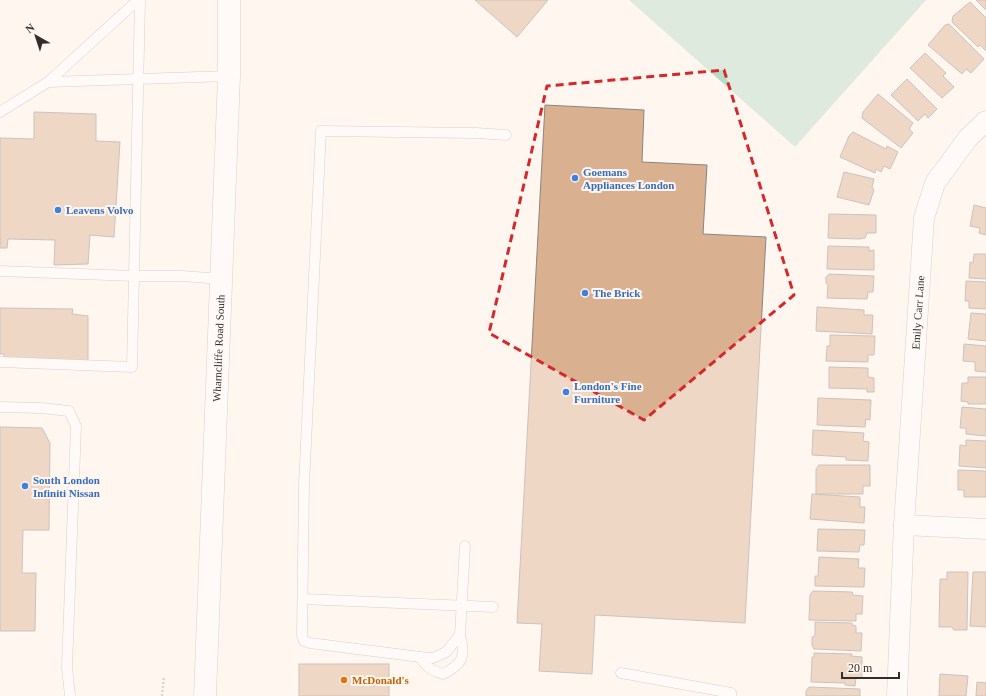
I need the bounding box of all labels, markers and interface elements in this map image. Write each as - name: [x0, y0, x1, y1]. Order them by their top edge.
- north arrow: [16, 16, 56, 56]
- text: N: [23, 21, 37, 35]
- place label: Goemans Appliances London: [583, 166, 674, 191]
- marker: Goemans Appliances London: [570, 173, 580, 183]
- place label: Leavens Volvo: [66, 204, 134, 216]
- marker: Leavens Volvo: [53, 205, 63, 215]
- street label: Emily Carr Lane: [909, 275, 926, 350]
- place label: The Brick: [593, 287, 641, 299]
- marker: The Brick: [580, 288, 590, 298]
- street label: Wharncliffe Road South: [210, 294, 227, 402]
- place label: London's Fine Furniture: [574, 380, 642, 405]
- marker: London's Fine Furniture: [561, 387, 571, 397]
- place label: South London Infiniti Nissan: [33, 474, 100, 499]
- marker: South London Infiniti Nissan: [20, 481, 30, 491]
- scale bar: [842, 654, 899, 680]
- text: 20 m: [848, 661, 873, 675]
- place label: McDonald's: [352, 674, 410, 686]
- marker: McDonald's: [339, 675, 349, 685]

